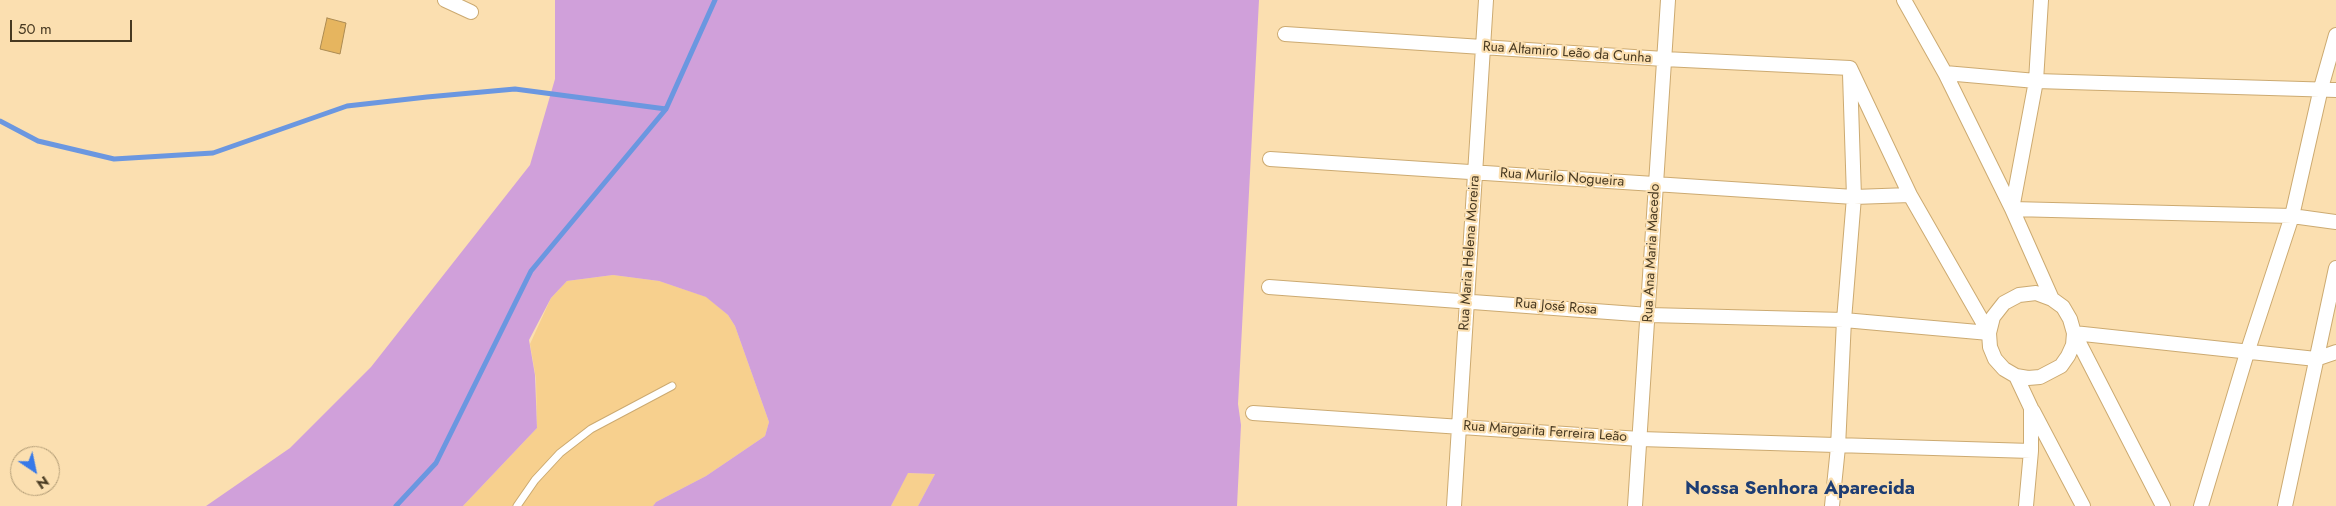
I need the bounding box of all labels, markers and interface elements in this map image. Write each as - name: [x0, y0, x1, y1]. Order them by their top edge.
- scale bar: [12, 10, 135, 42]
- text: 50 m: [18, 18, 52, 40]
- street label: Rua Altamiro Leão da Cunha: [1482, 39, 1652, 67]
- street label: Rua Murilo Nogueira: [1499, 165, 1625, 191]
- street label: Rua Maria Helena Moreira: [1456, 175, 1484, 331]
- street label: Rua Ana Maria Macedo: [1640, 183, 1664, 323]
- street label: Rua José Rosa: [1514, 295, 1598, 319]
- street label: Rua Margarita Ferreira Leão: [1463, 418, 1627, 446]
- north arrow: [10, 446, 60, 496]
- text: N: [33, 471, 53, 494]
- district label: Nossa Senhora Aparecida: [1685, 478, 1915, 500]

